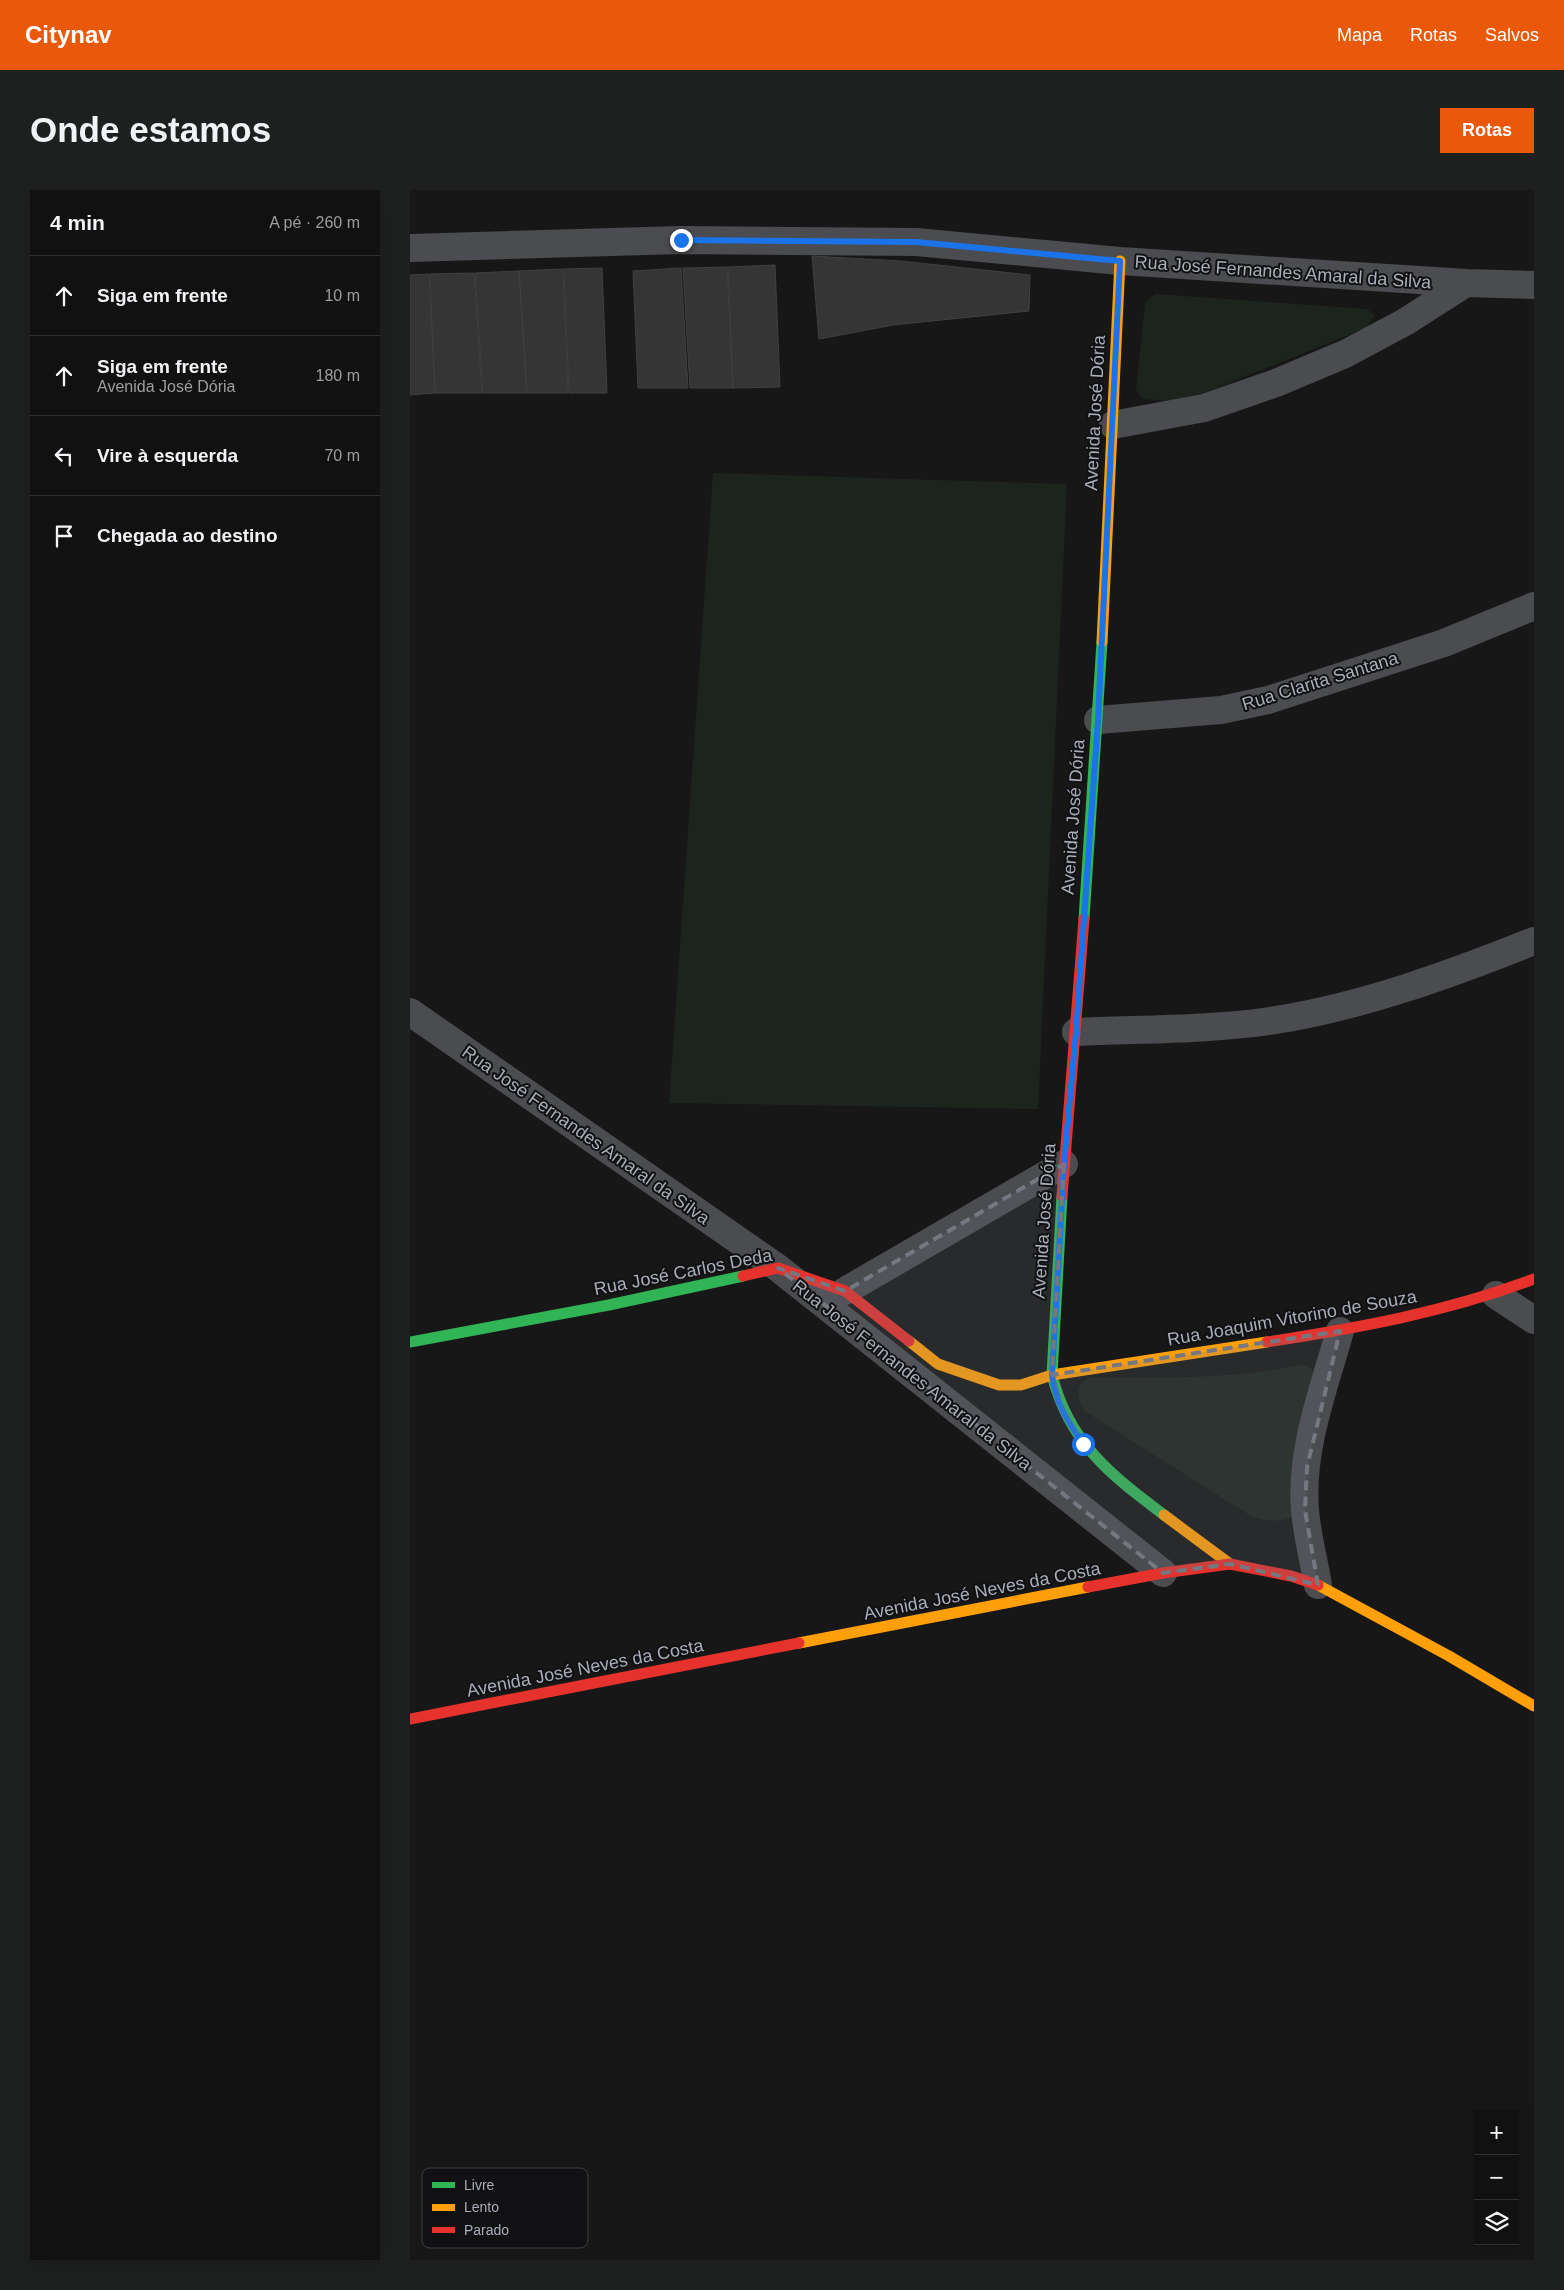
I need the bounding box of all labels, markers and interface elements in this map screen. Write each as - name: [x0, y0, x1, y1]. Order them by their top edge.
- text: Citynav: [25, 21, 112, 48]
- text: Mapa: [1337, 25, 1382, 45]
- text: Rotas: [1410, 25, 1457, 45]
- text: Salvos: [1485, 25, 1539, 45]
- button: Rotas: [1440, 108, 1534, 153]
- text: Onde estamos: [30, 110, 271, 149]
- text: 4 min: [50, 211, 105, 234]
- text: A pé · 260 m: [269, 214, 360, 231]
- route end: [670, 229, 693, 252]
- street label: Rua José Fernandes Amaral da Silva: [1134, 252, 1433, 292]
- icon: ahead: [50, 282, 78, 310]
- text: Siga em frente: [97, 285, 228, 306]
- text: 10 m: [324, 287, 360, 304]
- street label: Avenida José Dória: [1081, 334, 1109, 491]
- text: Siga em frente: [97, 356, 228, 377]
- icon: ahead: [50, 362, 78, 390]
- text: 180 m: [316, 367, 360, 384]
- text: Avenida José Dória: [97, 378, 235, 395]
- icon: left: [50, 442, 78, 470]
- text: Vire à esquerda: [97, 445, 238, 466]
- text: 70 m: [324, 447, 360, 464]
- icon: arrive: [50, 522, 78, 550]
- text: Chegada ao destino: [97, 525, 278, 546]
- street label: Rua Clarita Santana: [1240, 647, 1401, 714]
- street label: Avenida José Dória: [1058, 738, 1088, 895]
- street label: Rua José Fernandes Amaral da Silva: [459, 1042, 714, 1229]
- street label: Avenida José Dória: [1029, 1142, 1059, 1299]
- street label: Rua José Carlos Deda: [592, 1245, 775, 1299]
- street label: Rua José Fernandes Amaral da Silva: [789, 1276, 1036, 1475]
- street label: Rua Joaquim Vitorino de Souza: [1166, 1286, 1419, 1350]
- route start: [1072, 1433, 1095, 1456]
- street label: Avenida José Neves da Costa: [862, 1558, 1103, 1624]
- street label: Avenida José Neves da Costa: [465, 1635, 706, 1701]
- map controls: [1474, 2110, 1519, 2245]
- button: +: [1474, 2110, 1519, 2155]
- button: −: [1474, 2155, 1519, 2200]
- legend: [422, 2168, 588, 2248]
- text: Livre: [464, 2177, 495, 2193]
- text: Lento: [464, 2199, 499, 2215]
- button: layers: [1474, 2200, 1519, 2245]
- text: Parado: [464, 2222, 509, 2238]

